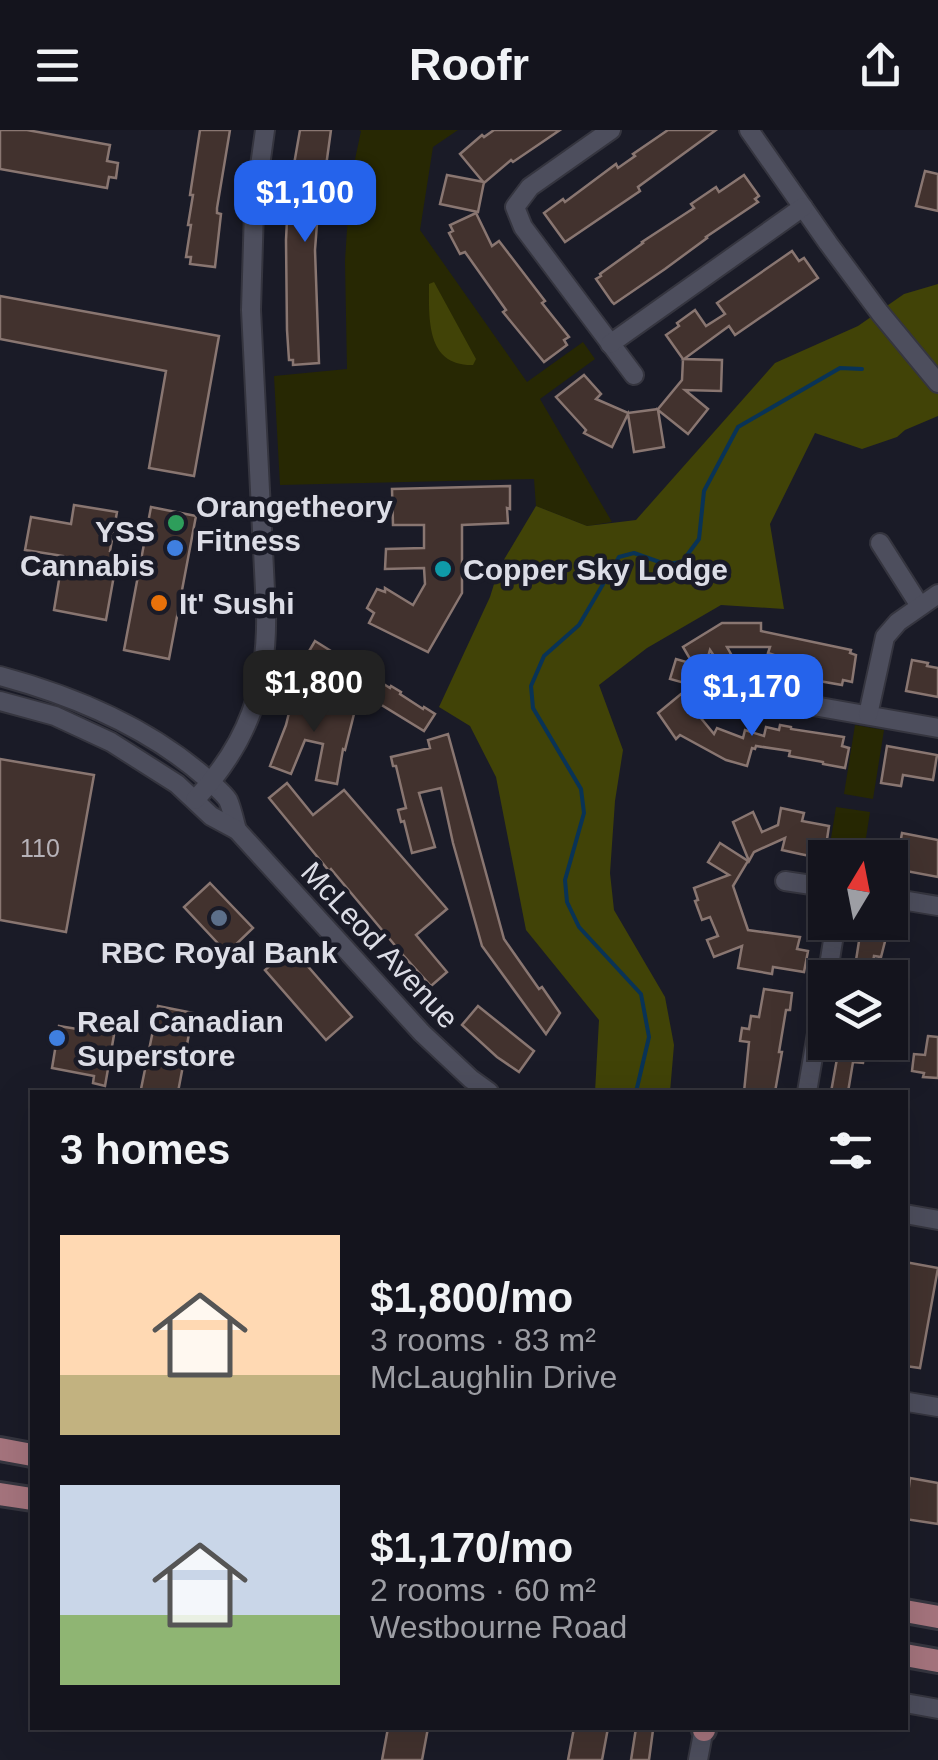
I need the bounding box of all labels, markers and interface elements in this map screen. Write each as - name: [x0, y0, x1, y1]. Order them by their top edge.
- icon: menu: [30, 38, 85, 93]
- icon: share: [853, 38, 908, 93]
- text: Roofr: [409, 39, 529, 90]
- pin: $1,100: [224, 160, 386, 245]
- text: $1,100: [256, 174, 354, 210]
- place label: Orangetheory Fitness: [196, 490, 393, 557]
- marker: Orangetheory Fitness: [165, 512, 187, 534]
- place label: YSS Cannabis: [20, 515, 155, 582]
- marker: YSS Cannabis: [164, 537, 186, 559]
- place label: Copper Sky Lodge: [463, 553, 728, 586]
- marker: Copper Sky Lodge: [432, 558, 454, 580]
- place label: It' Sushi: [179, 587, 294, 620]
- marker: It' Sushi: [148, 592, 170, 614]
- pin: $1,800: [233, 650, 395, 735]
- pin: $1,170: [671, 654, 833, 739]
- text: $1,800: [265, 664, 363, 700]
- text: $1,170: [703, 668, 801, 704]
- house number: 110: [20, 834, 60, 862]
- north arrow: [808, 840, 908, 940]
- map controls: [808, 840, 908, 1060]
- street label: McLeod Avenue: [295, 855, 465, 1035]
- marker: RBC Royal Bank: [208, 907, 230, 929]
- place label: RBC Royal Bank: [101, 936, 338, 969]
- button: layers: [808, 960, 908, 1060]
- place label: Real Canadian Superstore: [77, 1005, 284, 1072]
- marker: Real Canadian Superstore: [46, 1027, 68, 1049]
- icon: filters: [823, 1123, 878, 1178]
- text: 3 homes: [60, 1126, 230, 1173]
- text: $1,800/mo: [370, 1274, 573, 1321]
- icon: home: [140, 1275, 260, 1395]
- text: 3 rooms · 83 m²: [370, 1322, 596, 1358]
- text: McLaughlin Drive: [370, 1359, 617, 1395]
- text: $1,170/mo: [370, 1524, 573, 1571]
- icon: home: [140, 1525, 260, 1645]
- text: 2 rooms · 60 m²: [370, 1572, 596, 1608]
- text: Westbourne Road: [370, 1609, 627, 1645]

